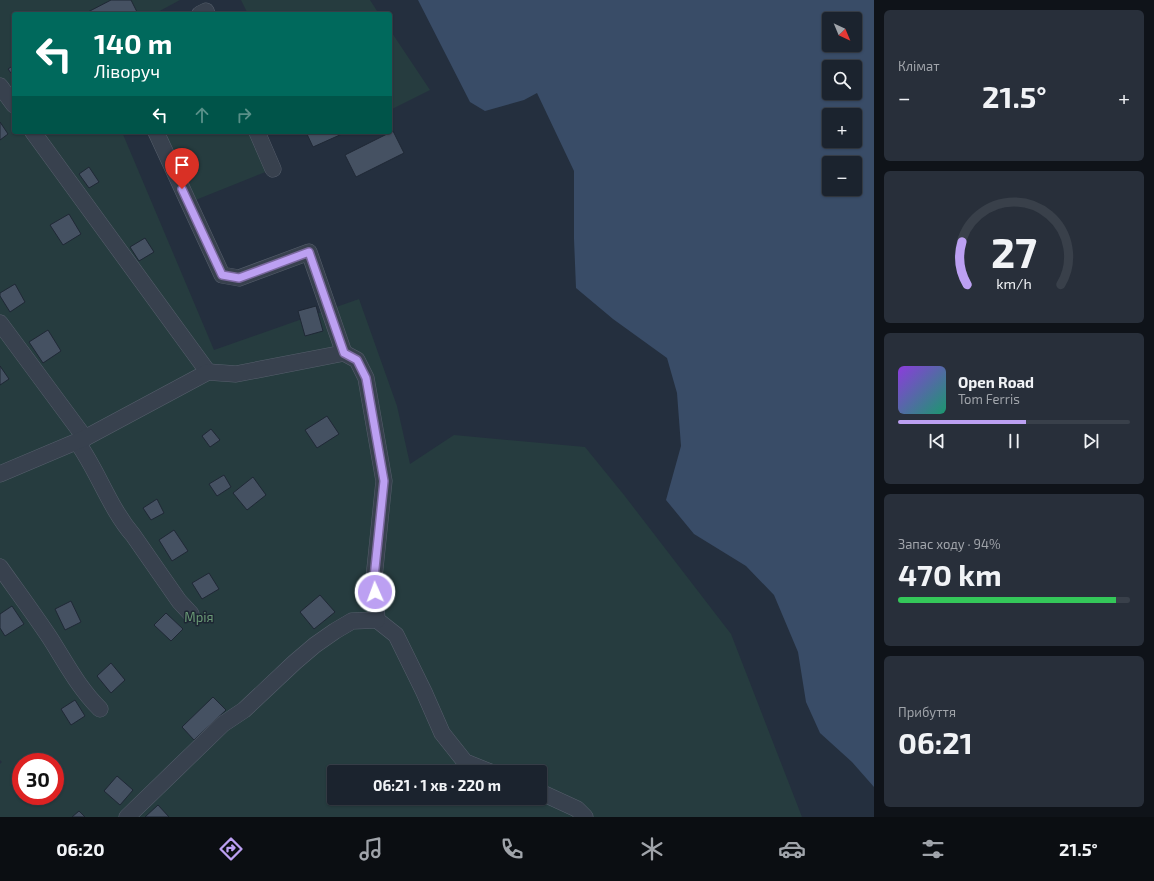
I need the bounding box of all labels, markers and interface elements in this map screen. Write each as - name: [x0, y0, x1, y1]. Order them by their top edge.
- north arrow: [822, 12, 862, 52]
- map controls: [822, 12, 862, 196]
- text: 140 m: [94, 26, 172, 60]
- icon: left: [28, 28, 80, 80]
- text: Клімат: [898, 58, 940, 74]
- text: Ліворуч: [94, 60, 160, 82]
- button: search: [822, 60, 862, 100]
- text: 21.5°: [982, 78, 1047, 114]
- text: −: [898, 84, 911, 110]
- text: +: [1118, 84, 1130, 110]
- icon: left: [149, 104, 171, 126]
- icon: ahead: [191, 104, 213, 126]
- icon: right: [233, 104, 255, 126]
- button: +: [822, 108, 862, 148]
- pin: [165, 148, 199, 189]
- icon: arrive: [171, 154, 193, 176]
- button: −: [822, 156, 862, 196]
- text: 27: [991, 226, 1037, 276]
- text: km/h: [996, 275, 1032, 292]
- text: Open Road: [958, 373, 1034, 391]
- text: Tom Ferris: [958, 391, 1020, 407]
- icon: previous: [926, 430, 948, 452]
- icon: pause: [1003, 430, 1025, 452]
- icon: next: [1080, 430, 1102, 452]
- text: Запас ходу · 94%: [898, 536, 1001, 552]
- text: 470 km: [898, 556, 1002, 592]
- position arrow: [354, 571, 396, 613]
- park label: Мрія: [184, 609, 214, 625]
- text: Прибуття: [898, 704, 956, 720]
- text: 06:21: [898, 724, 973, 760]
- speed limit sign: 30: [12, 753, 64, 805]
- text: 06:21 · 1 хв · 220 m: [373, 776, 501, 794]
- icon: directions: [217, 835, 245, 863]
- icon: music: [357, 835, 385, 863]
- icon: phone: [498, 835, 526, 863]
- icon: climate: [638, 835, 666, 863]
- icon: car: [778, 835, 806, 863]
- icon: filters: [919, 835, 947, 863]
- text: 06:20: [56, 838, 105, 860]
- text: 21.5°: [1059, 838, 1098, 860]

